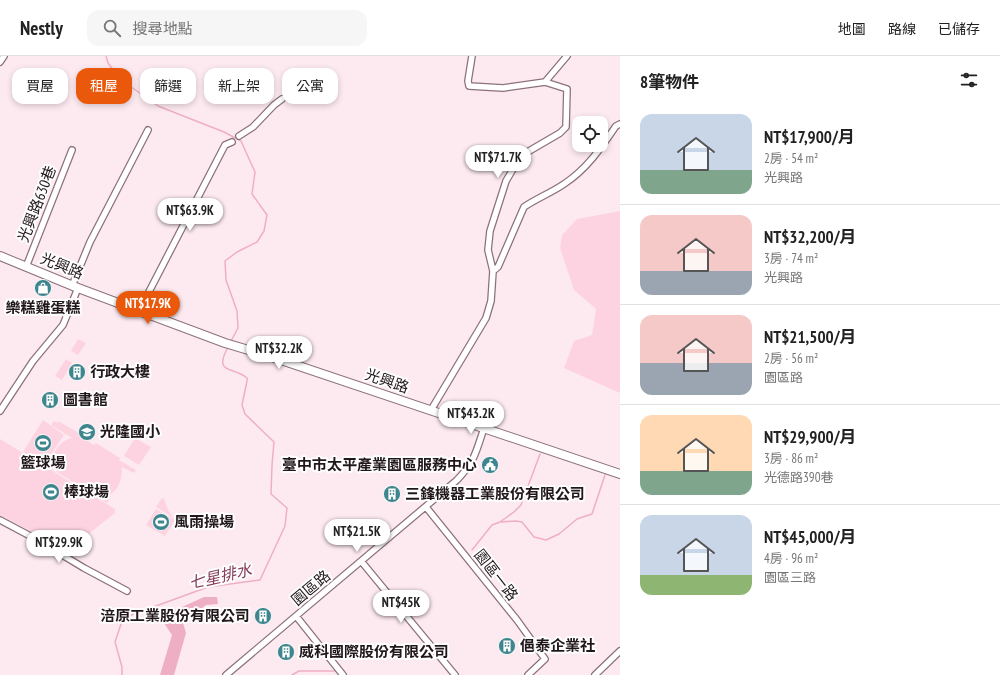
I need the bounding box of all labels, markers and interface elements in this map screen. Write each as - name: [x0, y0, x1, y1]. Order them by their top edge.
- search box: [87, 10, 367, 46]
- text: Nestly: [20, 16, 63, 40]
- icon: search: [101, 17, 123, 39]
- text: 搜尋地點: [133, 19, 193, 38]
- text: 地圖: [838, 20, 866, 38]
- text: 路線: [888, 20, 916, 38]
- text: 已儲存: [938, 20, 980, 38]
- chip: 買屋: [12, 68, 68, 104]
- chip: 租屋: [76, 68, 132, 104]
- chip: 篩選: [140, 68, 196, 104]
- chip: 新上架: [204, 68, 274, 104]
- chip: 公寓: [282, 68, 338, 104]
- icon: filters: [958, 69, 980, 91]
- text: 8筆物件: [640, 71, 699, 93]
- map controls: [572, 116, 608, 152]
- button: locate: [572, 116, 608, 152]
- text: NT$17,900/月: [764, 126, 855, 148]
- icon: home: [672, 130, 720, 178]
- pin: NT$71.7K: [457, 145, 539, 179]
- text: NT$71.7K: [474, 149, 522, 166]
- text: 2房 · 54 m²: [764, 150, 818, 167]
- street label: 光興路630巷: [13, 163, 60, 245]
- text: 光興路: [764, 169, 803, 186]
- pin: NT$63.9K: [149, 198, 231, 232]
- text: NT$63.9K: [166, 202, 214, 219]
- text: NT$32,200/月: [764, 226, 857, 248]
- icon: home: [672, 231, 720, 279]
- street label: 光興路: [38, 248, 87, 283]
- text: 3房 · 74 m²: [764, 250, 818, 267]
- text: 光興路: [764, 269, 803, 286]
- shop icon: 樂糕雞蛋糕: [33, 278, 53, 298]
- pin: NT$17.9K: [107, 291, 189, 325]
- text: NT$17.9K: [125, 295, 171, 312]
- place label: 樂糕雞蛋糕: [5, 298, 81, 317]
- text: NT$21,500/月: [764, 326, 857, 348]
- icon: home: [672, 331, 720, 379]
- pin: NT$32.2K: [238, 336, 320, 370]
- text: NT$32.2K: [255, 340, 303, 357]
- text: 2房 · 56 m²: [764, 350, 818, 367]
- building icon: 行政大樓: [67, 362, 87, 382]
- place label: 行政大樓: [90, 362, 150, 381]
- street label: 光興路: [363, 364, 412, 397]
- text: 園區路: [764, 369, 803, 386]
- building icon: 圖書館: [40, 390, 60, 410]
- place label: 圖書館: [63, 390, 108, 409]
- pin: NT$43.2K: [430, 401, 512, 435]
- text: NT$43.2K: [447, 405, 495, 422]
- school or university icon: 光隆國小: [77, 422, 97, 442]
- place label: 光隆國小: [100, 422, 161, 441]
- text: NT$29,900/月: [764, 426, 857, 448]
- icon: home: [672, 431, 720, 479]
- sports icon: 籃球場: [33, 433, 53, 453]
- text: 3房 · 86 m²: [764, 450, 818, 467]
- place label: 籃球場: [20, 453, 66, 472]
- place label: 臺中市太平產業園區服務中心: [282, 455, 477, 474]
- public building icon: 臺中市太平產業園區服務中心: [480, 455, 500, 475]
- text: 光德路390巷: [764, 469, 834, 486]
- sports icon: 棒球場: [41, 482, 61, 502]
- place label: 棒球場: [64, 482, 109, 501]
- building icon: 三鋒機器工業股份有限公司: [382, 484, 402, 504]
- place label: 三鋒機器工業股份有限公司: [405, 484, 585, 503]
- sports icon: 風雨操場: [151, 512, 171, 532]
- place label: 風雨操場: [174, 512, 234, 531]
- pin: NT$21.5K: [316, 519, 398, 553]
- text: NT$21.5K: [333, 523, 381, 540]
- text: NT$45,000/月: [764, 526, 857, 548]
- pin: NT$29.9K: [18, 530, 100, 564]
- icon: home: [672, 531, 720, 579]
- text: NT$29.9K: [35, 534, 83, 551]
- street label: 園區一路: [470, 545, 522, 604]
- text: 4房 · 96 m²: [764, 550, 818, 567]
- water label: 七星排水: [187, 559, 254, 593]
- street label: 園區路: [287, 566, 334, 609]
- text: 園區三路: [764, 569, 816, 586]
- pin: NT$45K: [368, 590, 434, 624]
- text: NT$45K: [382, 594, 420, 611]
- place label: 涪原工業股份有限公司: [100, 606, 250, 625]
- building icon: 涪原工業股份有限公司: [253, 606, 273, 626]
- building icon: 俋泰企業社: [497, 636, 517, 656]
- place label: 俋泰企業社: [520, 636, 595, 655]
- building icon: 威科國際股份有限公司: [276, 642, 296, 662]
- place label: 威科國際股份有限公司: [299, 642, 449, 661]

